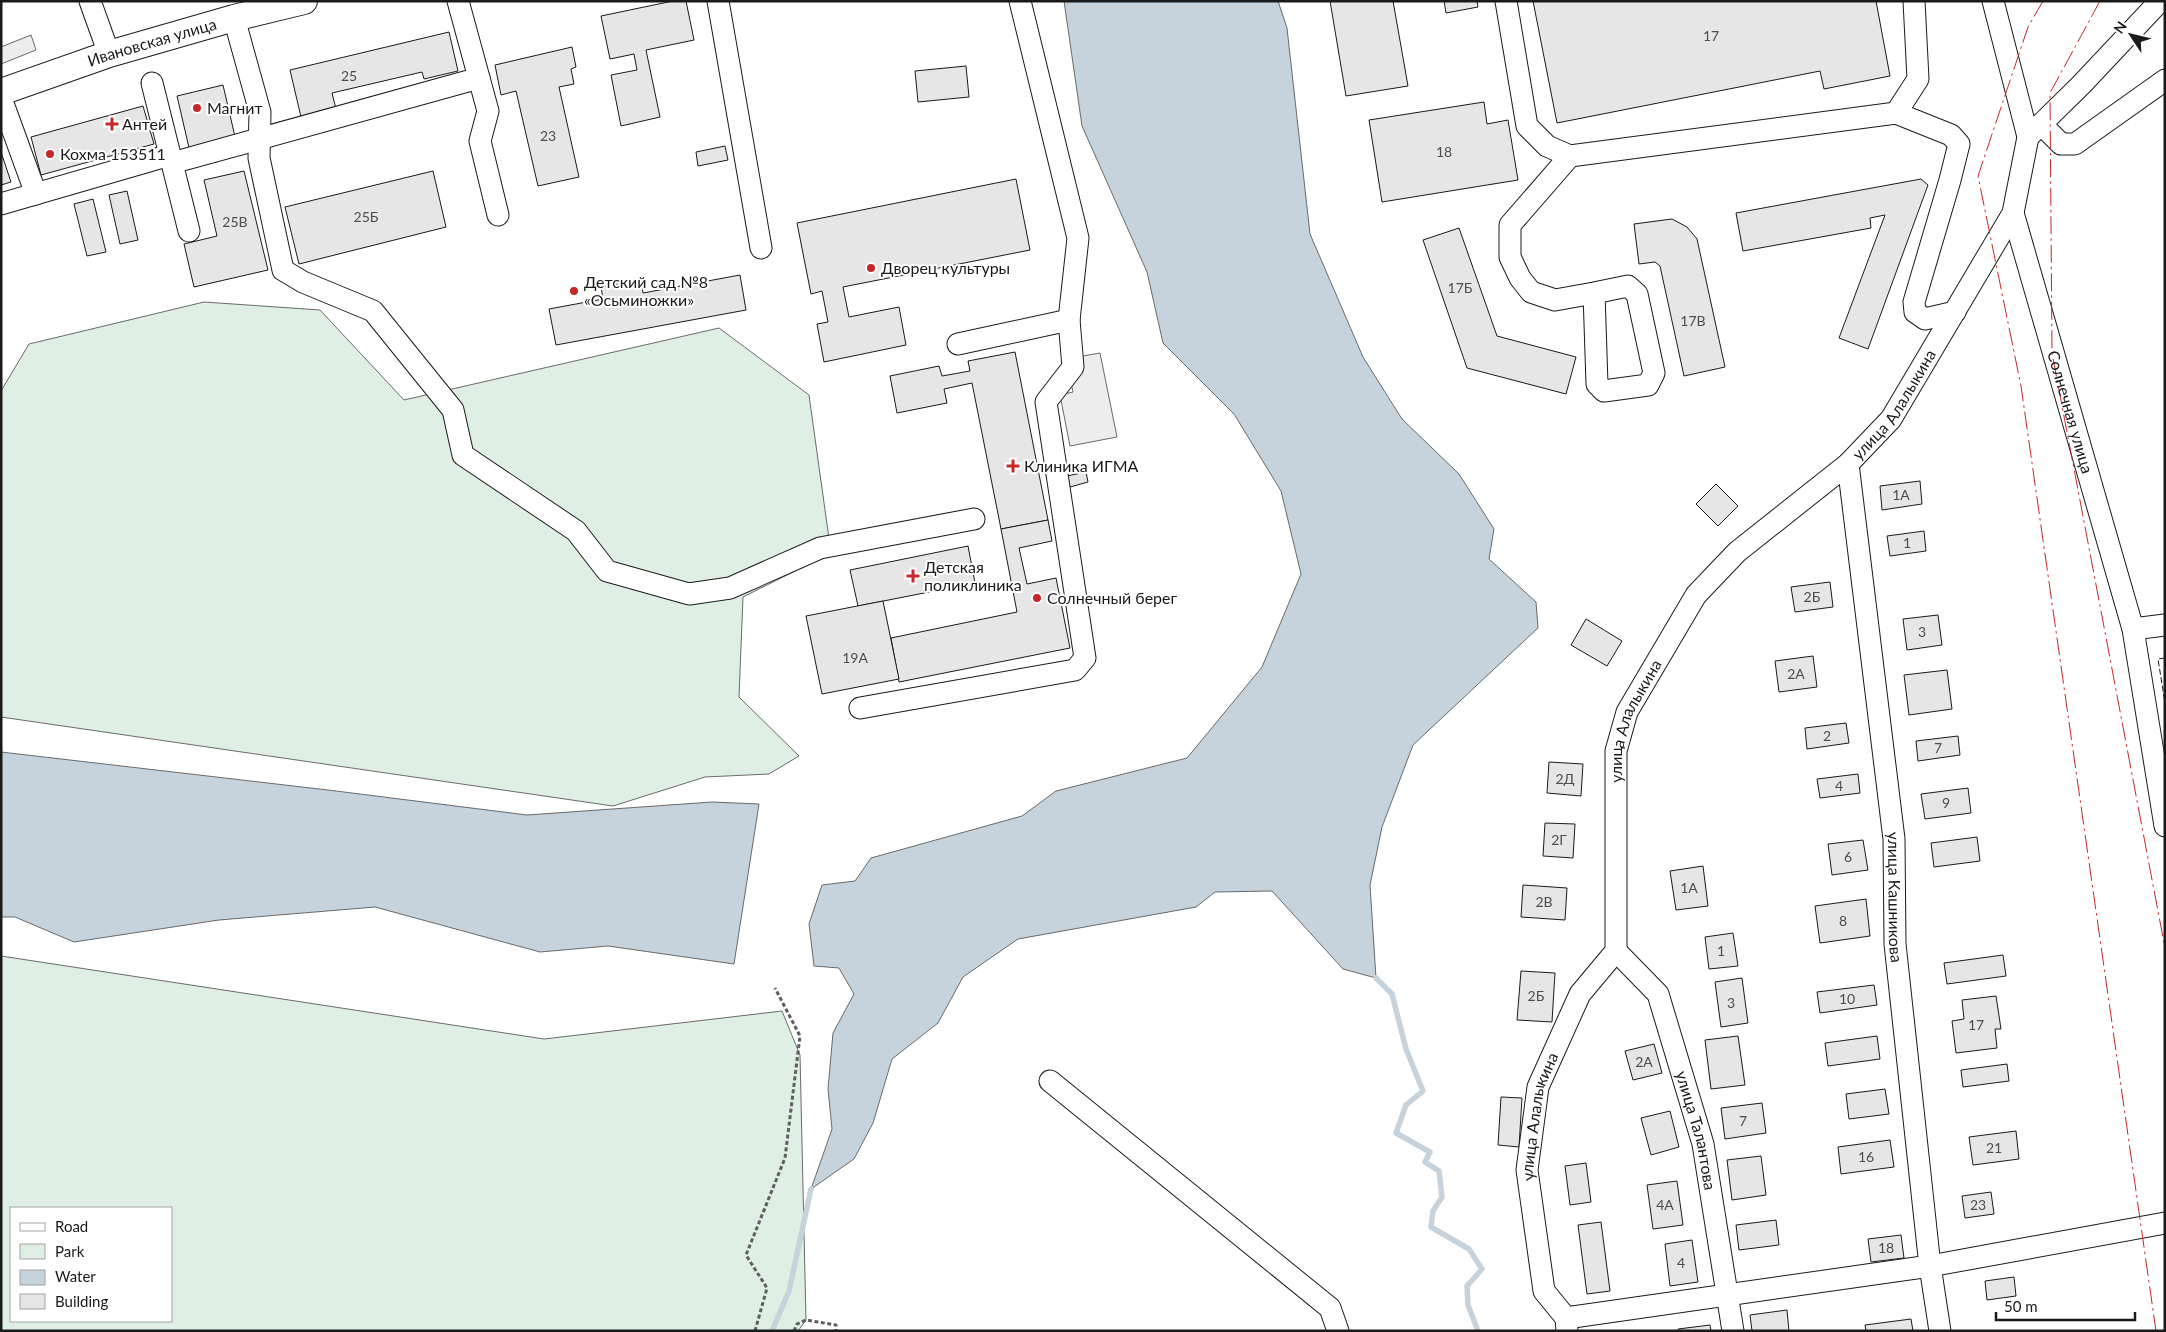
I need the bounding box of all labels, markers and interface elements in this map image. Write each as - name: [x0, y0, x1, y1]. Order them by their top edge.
- north arrow: [2106, 10, 2156, 60]
- street label: Ивановская улица: [85, 14, 218, 70]
- text: N: [2110, 18, 2130, 37]
- house number: 17: [1703, 27, 1719, 44]
- house number: 25: [341, 67, 357, 84]
- place label: Магнит: [207, 98, 263, 117]
- marker: Магнит: [191, 102, 203, 114]
- place label: Антей: [122, 114, 167, 133]
- marker: Антей: [106, 118, 118, 130]
- house number: 23: [540, 127, 556, 144]
- house number: 18: [1436, 143, 1452, 160]
- place label: Кохма 153511: [60, 144, 166, 163]
- marker: Кохма 153511: [44, 148, 56, 160]
- house number: 25Б: [354, 208, 379, 225]
- house number: 25В: [222, 213, 248, 230]
- place label: Дворец культуры: [881, 258, 1010, 277]
- marker: Дворец культуры: [865, 262, 877, 274]
- place label: Детский сад №8 «Осьминожки»: [584, 272, 708, 309]
- house number: 17Б: [1448, 279, 1473, 296]
- marker: Детский сад №8 «Осьминожки»: [568, 285, 580, 297]
- house number: 17В: [1680, 312, 1706, 329]
- street label: улица Алалыкина: [1848, 346, 1939, 463]
- street label: Солнечная улица: [2044, 348, 2098, 476]
- place label: Клиника ИГМА: [1024, 456, 1139, 475]
- marker: Клиника ИГМА: [1006, 459, 1020, 473]
- house number: 1А: [1892, 486, 1910, 503]
- house number: 1: [1903, 534, 1911, 551]
- place label: Детская поликлиника: [924, 557, 1022, 594]
- marker: Детская поликлиника: [906, 569, 920, 583]
- place label: Солнечный берег: [1047, 588, 1177, 607]
- house number: 2Б: [1804, 588, 1821, 605]
- marker: Солнечный берег: [1031, 592, 1043, 604]
- house number: 3: [1918, 623, 1926, 640]
- house number: 19А: [842, 649, 868, 666]
- street label: улица Алалыкина: [1606, 656, 1665, 783]
- house number: 2А: [1787, 665, 1805, 682]
- house number: 2: [1823, 727, 1831, 744]
- house number: 7: [1934, 739, 1942, 756]
- house number: 2Д: [1555, 770, 1575, 787]
- house number: 4: [1835, 777, 1843, 794]
- house number: 9: [1942, 794, 1950, 811]
- house number: 2Г: [1551, 831, 1567, 848]
- street label: улица Кашникова: [1884, 831, 1907, 963]
- house number: 6: [1844, 848, 1852, 865]
- house number: 1А: [1680, 879, 1698, 896]
- house number: 2В: [1535, 893, 1553, 910]
- house number: 8: [1839, 912, 1847, 929]
- house number: 1: [1717, 942, 1725, 959]
- house number: 2Б: [1528, 987, 1545, 1004]
- house number: 10: [1839, 990, 1855, 1007]
- house number: 3: [1727, 994, 1735, 1011]
- house number: 17: [1968, 1016, 1984, 1033]
- street label: улица Алалыкина: [1517, 1049, 1561, 1182]
- house number: 2А: [1635, 1053, 1653, 1070]
- street label: улица Талантова: [1673, 1068, 1720, 1191]
- house number: 7: [1739, 1112, 1747, 1129]
- house number: 21: [1986, 1139, 2002, 1156]
- house number: 16: [1858, 1148, 1874, 1165]
- house number: 4А: [1656, 1196, 1674, 1213]
- house number: 23: [1970, 1196, 1986, 1213]
- legend: [10, 1207, 172, 1322]
- text: Road: [55, 1217, 88, 1235]
- house number: 18: [1878, 1239, 1894, 1256]
- text: Park: [55, 1242, 85, 1260]
- house number: 4: [1677, 1254, 1685, 1271]
- text: Water: [55, 1267, 96, 1285]
- scale bar: [1996, 1290, 2135, 1322]
- text: Building: [55, 1292, 108, 1310]
- text: 50 m: [2004, 1297, 2038, 1315]

